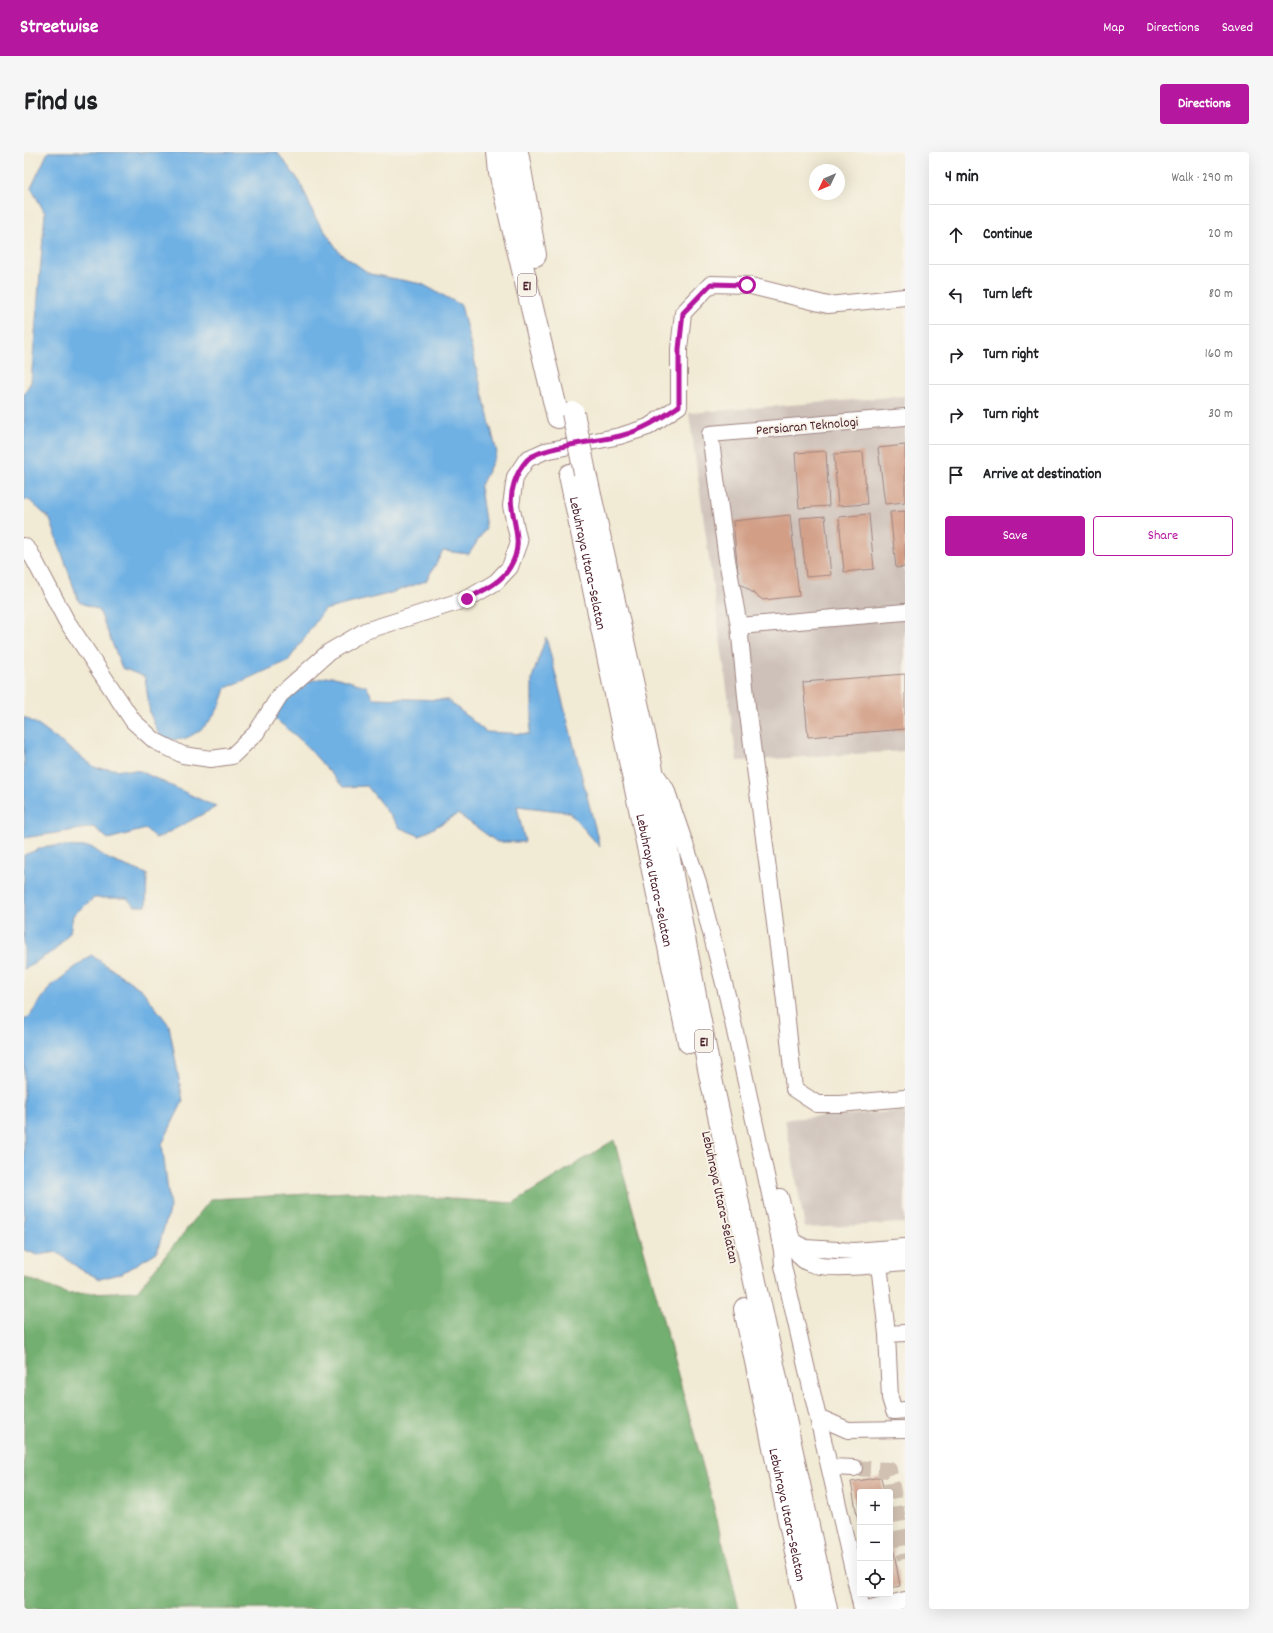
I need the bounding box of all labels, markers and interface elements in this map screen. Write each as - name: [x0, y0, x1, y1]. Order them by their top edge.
- text: Streetwise: [20, 15, 98, 42]
- text: Map: [1103, 18, 1125, 38]
- text: Directions: [1147, 18, 1200, 38]
- text: Saved: [1222, 18, 1253, 38]
- text: Find us: [24, 84, 98, 124]
- button: Directions: [1160, 84, 1249, 124]
- north arrow: [809, 164, 845, 200]
- text: 4 min: [945, 166, 979, 190]
- text: Walk · 290 m: [1171, 169, 1233, 188]
- icon: ahead: [945, 224, 967, 246]
- text: Continue: [983, 224, 1032, 246]
- text: 20 m: [1208, 225, 1233, 244]
- road number: E1: [518, 274, 536, 296]
- route start: [738, 276, 756, 294]
- icon: left: [945, 284, 967, 306]
- text: Turn left: [983, 284, 1032, 306]
- text: 80 m: [1209, 285, 1233, 304]
- icon: right: [945, 344, 967, 366]
- text: Turn right: [983, 344, 1039, 366]
- text: 160 m: [1205, 345, 1233, 364]
- icon: right: [945, 404, 967, 426]
- text: Turn right: [983, 404, 1039, 426]
- text: 30 m: [1208, 405, 1233, 424]
- street label: Persiaran Teknologi: [755, 413, 860, 441]
- icon: arrive: [945, 464, 967, 486]
- text: Arrive at destination: [983, 464, 1101, 486]
- street label: Lebuhraya Utara–Selatan: [563, 495, 610, 632]
- button: Save: [945, 516, 1085, 556]
- button: Share: [1093, 516, 1233, 556]
- route end: [458, 590, 476, 608]
- street label: Lebuhraya Utara–Selatan: [629, 812, 677, 949]
- road number: E1: [695, 1030, 713, 1052]
- street label: Lebuhraya Utara–Selatan: [695, 1129, 743, 1266]
- street label: Lebuhraya Utara–Selatan: [762, 1447, 810, 1583]
- map controls: [857, 1489, 893, 1597]
- button: +: [857, 1489, 893, 1525]
- button: −: [857, 1525, 893, 1561]
- button: locate: [857, 1561, 893, 1597]

